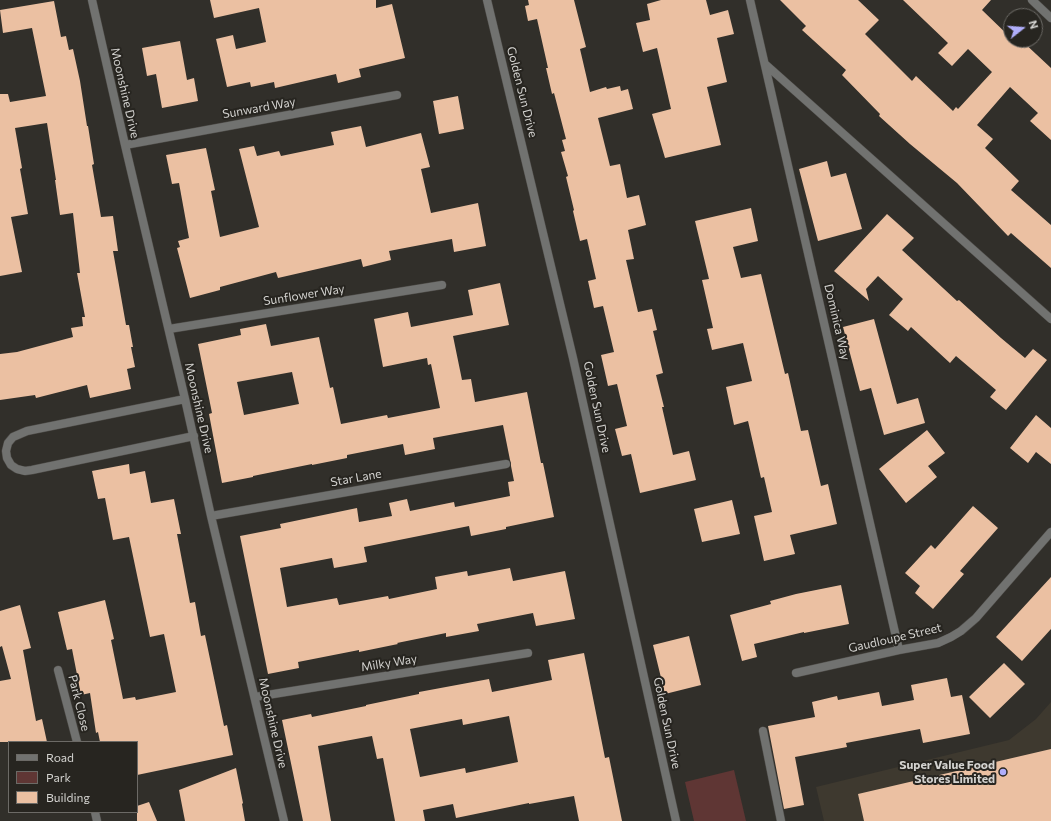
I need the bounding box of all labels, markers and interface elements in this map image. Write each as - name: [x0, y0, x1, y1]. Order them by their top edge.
- north arrow: [1003, 8, 1043, 48]
- text: N: [1027, 19, 1041, 30]
- street label: Golden Sun Drive: [504, 45, 540, 139]
- street label: Moonshine Drive: [108, 46, 142, 140]
- street label: Sunward Way: [221, 94, 297, 122]
- street label: Sunflower Way: [262, 281, 346, 309]
- street label: Dominica Way: [821, 282, 853, 362]
- street label: Golden Sun Drive: [580, 360, 614, 454]
- street label: Moonshine Drive: [182, 361, 216, 455]
- street label: Star Lane: [329, 466, 383, 490]
- street label: Gaudloupe Street: [847, 620, 943, 656]
- street label: Milky Way: [360, 651, 418, 675]
- street label: Park Close: [65, 673, 93, 733]
- street label: Moonshine Drive: [256, 676, 290, 770]
- street label: Golden Sun Drive: [650, 676, 684, 770]
- legend: [8, 741, 138, 813]
- text: Road: [46, 750, 74, 764]
- place label: Super Value Food Stores Limited: [899, 758, 995, 786]
- marker: Super Value Food Stores Limited: [998, 767, 1008, 777]
- text: Park: [46, 770, 71, 784]
- text: Building: [46, 790, 90, 804]

